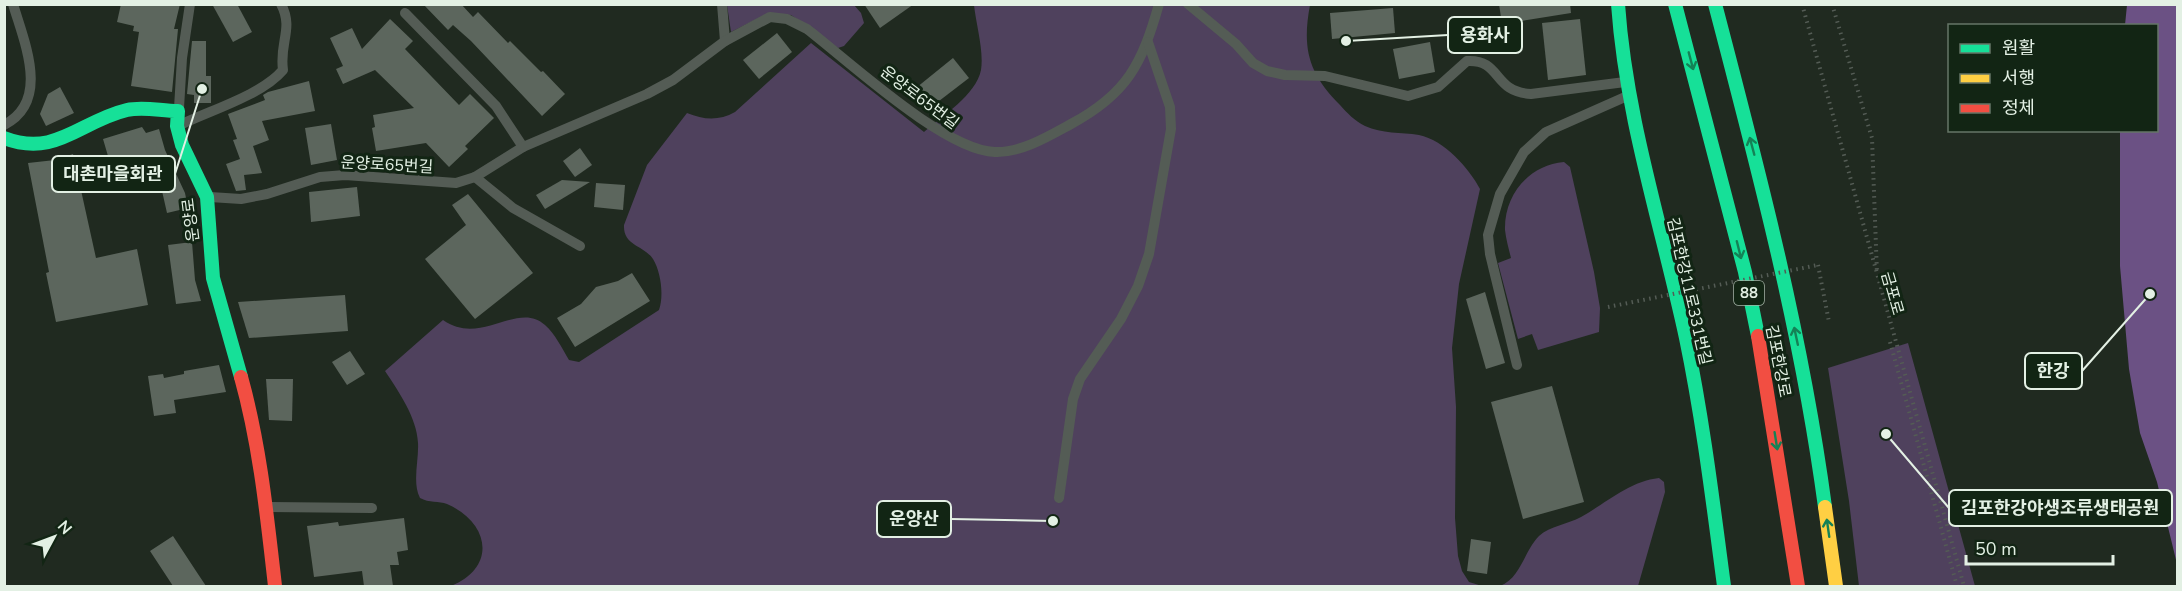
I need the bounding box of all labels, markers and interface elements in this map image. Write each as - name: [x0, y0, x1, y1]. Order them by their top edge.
- callout: 용화사: [1448, 17, 1522, 53]
- text: 용화사: [1460, 23, 1510, 47]
- legend: [1948, 24, 2158, 132]
- text: 원활: [2002, 36, 2035, 60]
- one-way arrow: [1685, 51, 1697, 70]
- street label: 운양로65번길: [876, 61, 963, 135]
- text: 서행: [2002, 66, 2035, 90]
- text: 정체: [2002, 96, 2035, 120]
- one-way arrow: [1746, 137, 1758, 156]
- street label: 운양로65번길: [340, 152, 434, 178]
- callout: 대촌마을회관: [52, 156, 175, 192]
- text: 대촌마을회관: [63, 162, 163, 186]
- street label: 운양로: [177, 196, 205, 243]
- street label: 김포한강11로331번길: [1661, 215, 1717, 367]
- one-way arrow: [1734, 240, 1746, 259]
- street label: 금포로: [1875, 269, 1909, 318]
- road number: 88: [1734, 281, 1764, 305]
- street label: 김포한강로: [1760, 323, 1796, 400]
- one-way arrow: [1790, 327, 1801, 347]
- callout: 한강: [2025, 353, 2082, 389]
- text: 한강: [2036, 359, 2070, 383]
- one-way arrow: [1771, 431, 1782, 451]
- callout: 김포한강야생조류생태공원: [1949, 490, 2172, 526]
- text: 김포한강야생조류생태공원: [1961, 496, 2159, 520]
- callout: 운양산: [877, 501, 951, 537]
- north arrow: [24, 507, 84, 567]
- text: 운양산: [889, 507, 939, 531]
- text: N: [52, 516, 77, 540]
- one-way arrow: [1823, 519, 1834, 539]
- scale bar: [1966, 528, 2113, 566]
- text: 50 m: [1975, 537, 2017, 561]

